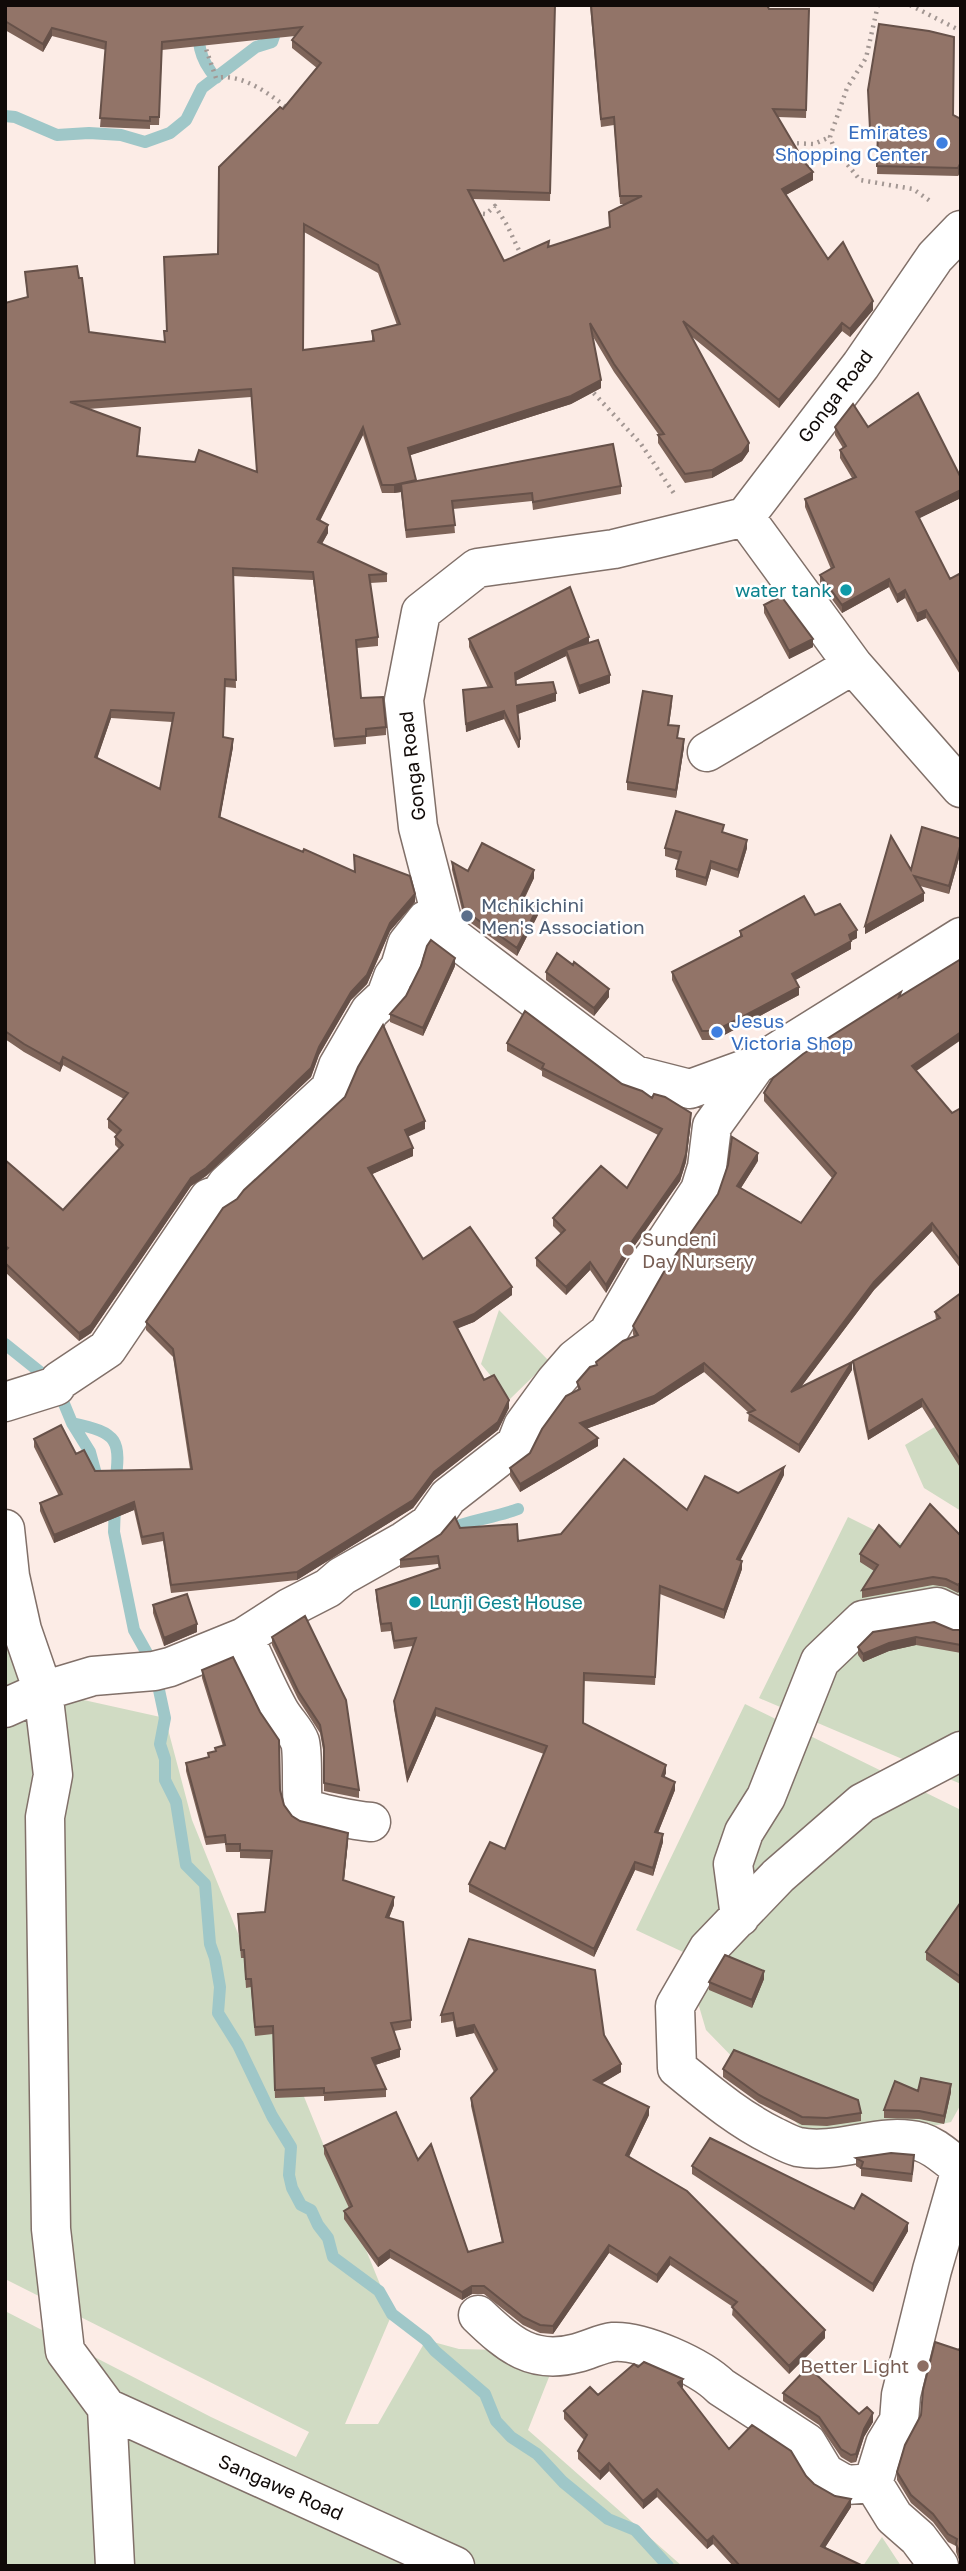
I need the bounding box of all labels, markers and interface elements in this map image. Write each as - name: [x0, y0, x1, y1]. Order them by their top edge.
- place label: Emirates Shopping Center: [775, 120, 929, 165]
- marker: Emirates Shopping Center: [934, 135, 950, 151]
- street label: Gonga Road: [792, 345, 877, 447]
- place label: water tank: [735, 578, 832, 601]
- marker: water tank: [838, 582, 854, 598]
- street label: Gonga Road: [393, 710, 430, 822]
- place label: Mchikichini Men's Association: [481, 893, 645, 938]
- marker: Mchikichini Men's Association: [459, 908, 475, 924]
- place label: Jesus Victoria Shop: [731, 1009, 853, 1054]
- marker: Jesus Victoria Shop: [709, 1024, 725, 1040]
- place label: Sundeni Day Nursery: [642, 1227, 754, 1272]
- marker: Sundeni Day Nursery: [620, 1242, 636, 1258]
- place label: Lunji Gest House: [429, 1590, 583, 1613]
- marker: Lunji Gest House: [407, 1594, 423, 1610]
- place label: Better Light: [800, 2354, 909, 2377]
- marker: Better Light: [915, 2358, 931, 2374]
- street label: Sangawe Road: [215, 2449, 347, 2524]

